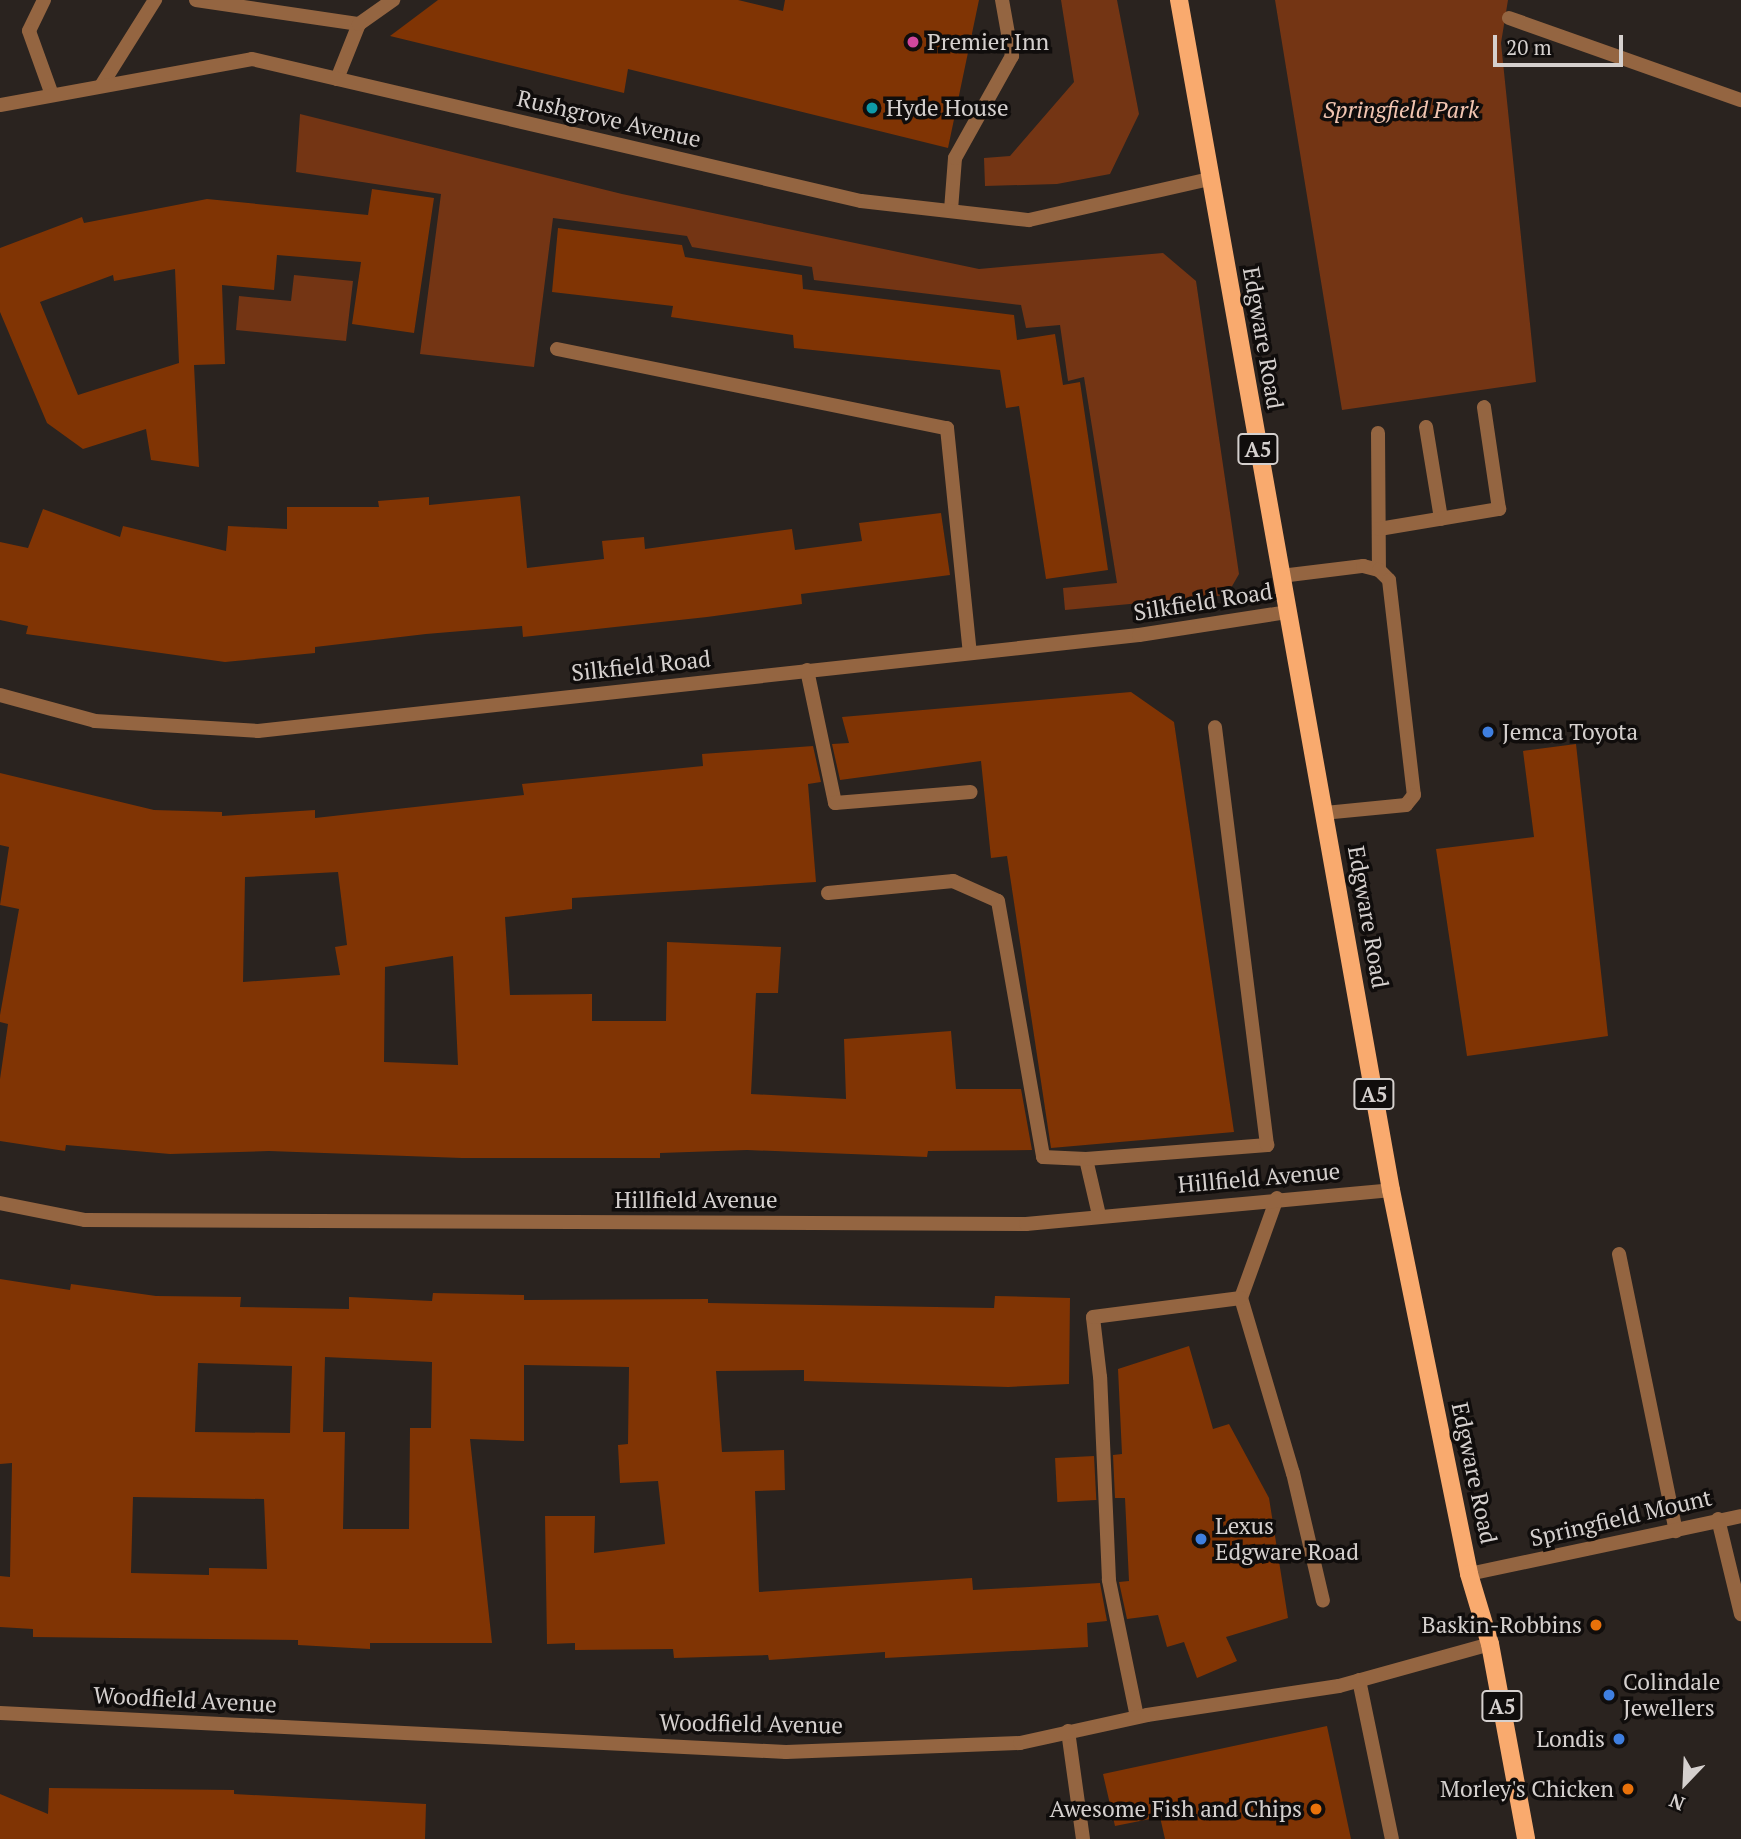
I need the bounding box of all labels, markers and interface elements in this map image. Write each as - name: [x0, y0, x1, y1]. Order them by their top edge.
- scale bar: [1496, 21, 1626, 65]
- place label: Premier Inn: [927, 28, 1049, 56]
- text: 20 m: [1506, 33, 1552, 61]
- marker: Premier Inn: [905, 34, 921, 50]
- street label: Rushgrove Avenue: [514, 84, 704, 154]
- place label: Hyde House: [886, 94, 1008, 122]
- park label: Springfield Park: [1323, 96, 1479, 124]
- marker: Hyde House: [864, 100, 880, 116]
- street label: Edgware Road: [1237, 265, 1289, 411]
- road number: A5: [1237, 432, 1279, 466]
- street label: Silkfield Road: [1132, 577, 1274, 627]
- street label: Silkfield Road: [570, 645, 712, 687]
- place label: Jemca Toyota: [1502, 718, 1638, 746]
- marker: Jemca Toyota: [1480, 724, 1496, 740]
- street label: Edgware Road: [1342, 844, 1394, 990]
- road number: A5: [1353, 1076, 1395, 1112]
- street label: Hillfield Avenue: [1176, 1157, 1342, 1199]
- street label: Hillfield Avenue: [614, 1186, 778, 1214]
- street label: Edgware Road: [1446, 1400, 1502, 1546]
- street label: Springfield Mount: [1527, 1484, 1715, 1552]
- place label: Lexus Edgware Road: [1215, 1512, 1359, 1566]
- marker: Lexus Edgware Road: [1193, 1531, 1209, 1547]
- place label: Baskin-Robbins: [1422, 1611, 1582, 1639]
- marker: Baskin-Robbins: [1588, 1617, 1604, 1633]
- place label: Colindale Jewellers: [1623, 1668, 1720, 1722]
- street label: Woodfield Avenue: [92, 1681, 278, 1719]
- marker: Colindale Jewellers: [1601, 1687, 1617, 1703]
- road number: A5: [1481, 1688, 1523, 1724]
- street label: Woodfield Avenue: [659, 1709, 843, 1739]
- place label: Londis: [1536, 1725, 1605, 1753]
- marker: Londis: [1611, 1731, 1627, 1747]
- north arrow: [1650, 1748, 1720, 1818]
- place label: Morley's Chicken: [1440, 1775, 1614, 1803]
- marker: Morley's Chicken: [1620, 1781, 1636, 1797]
- text: N: [1665, 1788, 1688, 1817]
- place label: Awesome Fish and Chips: [1050, 1795, 1302, 1823]
- marker: Awesome Fish and Chips: [1308, 1801, 1324, 1817]

